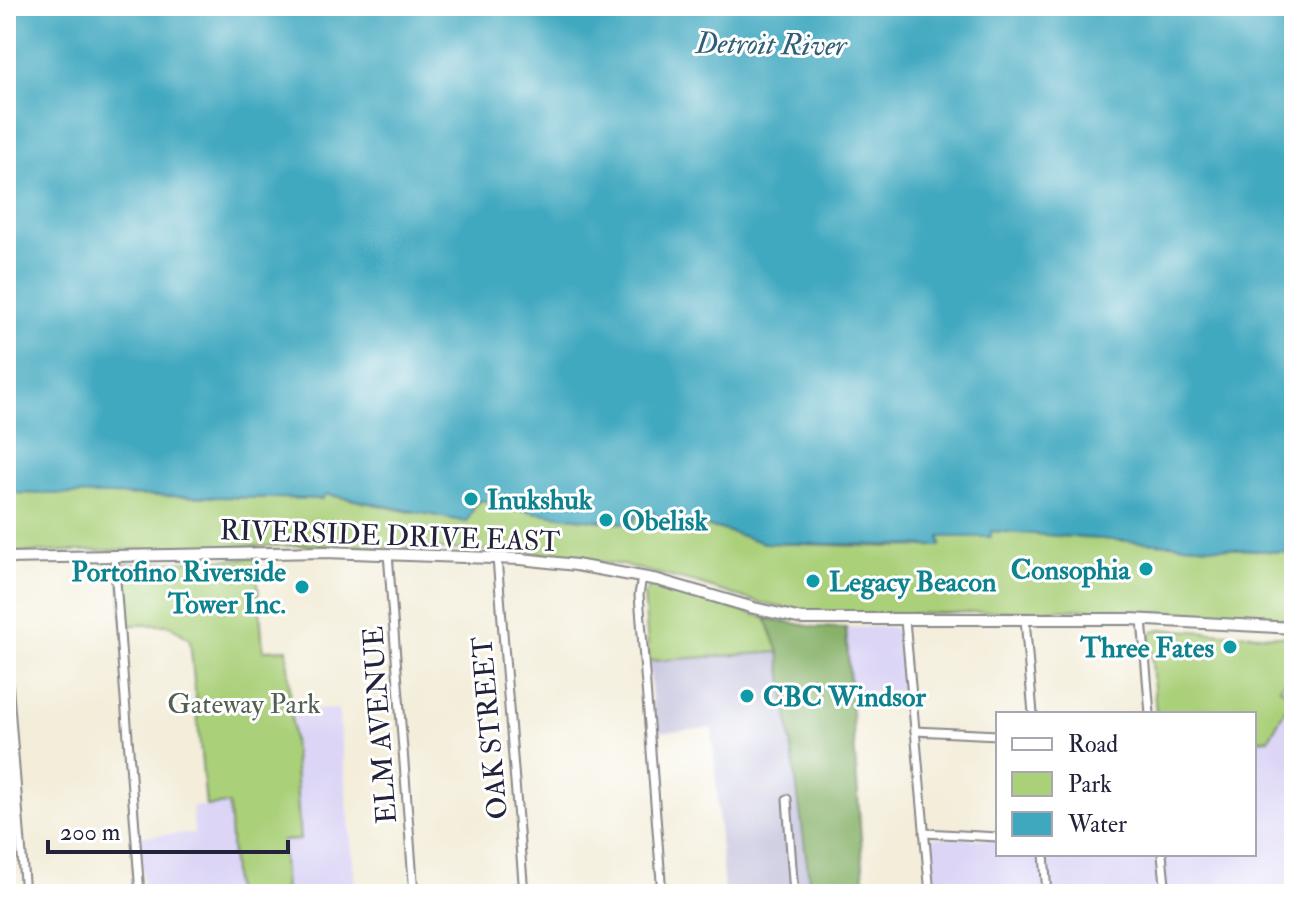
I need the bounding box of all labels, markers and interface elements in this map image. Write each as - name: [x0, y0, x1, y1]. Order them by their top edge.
- water label: Detroit River: [694, 25, 849, 64]
- place label: Inukshuk: [487, 483, 593, 518]
- marker: Inukshuk: [462, 490, 480, 508]
- place label: Obelisk: [622, 504, 708, 539]
- marker: Obelisk: [597, 511, 615, 529]
- street label: RIVERSIDE DRIVE EAST: [219, 513, 561, 560]
- place label: Consophia: [1011, 553, 1131, 588]
- place label: Portofino Riverside Tower Inc.: [71, 555, 286, 622]
- marker: Consophia: [1137, 560, 1155, 578]
- place label: Legacy Beacon: [829, 565, 997, 600]
- marker: Legacy Beacon: [804, 572, 822, 590]
- marker: Portofino Riverside Tower Inc.: [293, 578, 311, 596]
- street label: ELM AVENUE: [356, 625, 405, 825]
- place label: Three Fates: [1079, 631, 1214, 666]
- street label: OAK STREET: [465, 635, 516, 821]
- marker: Three Fates: [1221, 638, 1239, 656]
- place label: CBC Windsor: [763, 680, 926, 715]
- park label: Gateway Park: [167, 687, 321, 722]
- marker: CBC Windsor: [738, 687, 756, 705]
- legend: [996, 712, 1256, 856]
- text: Road: [1068, 729, 1118, 760]
- text: Park: [1068, 769, 1112, 800]
- scale bar: [48, 804, 288, 854]
- text: Water: [1067, 809, 1127, 840]
- text: 200 m: [60, 817, 121, 848]

